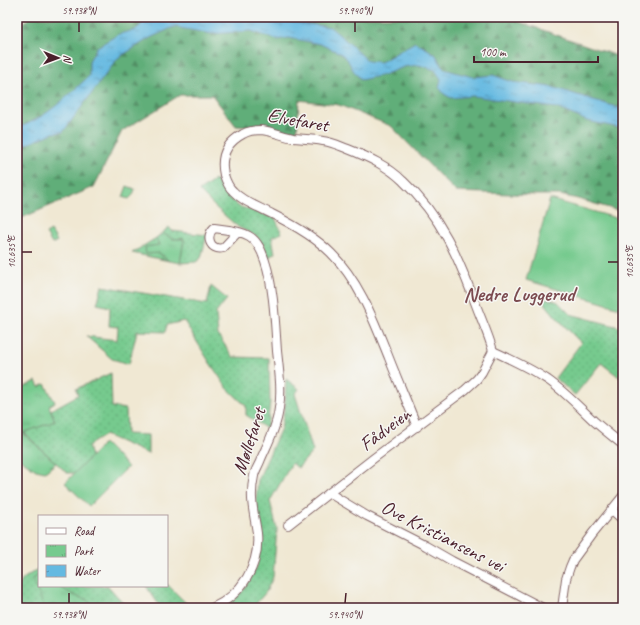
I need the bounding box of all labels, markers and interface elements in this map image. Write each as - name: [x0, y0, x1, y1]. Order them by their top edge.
- text: 59.938°N: [62, 4, 98, 17]
- text: 59.940°N: [338, 4, 374, 17]
- north arrow: [38, 38, 78, 78]
- scale bar: [474, 38, 598, 64]
- text: 100 m: [480, 44, 507, 60]
- text: N: [61, 55, 75, 64]
- street label: Elvefaret: [266, 102, 333, 138]
- text: 10.635°E: [5, 234, 18, 268]
- text: 10.635°E: [623, 244, 636, 278]
- district label: Nedre Luggerud: [463, 281, 578, 307]
- street label: Fådveien: [354, 401, 416, 456]
- street label: Møllefaret: [226, 402, 272, 478]
- street label: Ove Kristiansens vei: [377, 494, 511, 579]
- legend: [38, 515, 168, 587]
- text: Road: [74, 523, 96, 539]
- text: Park: [74, 543, 95, 559]
- text: Water: [74, 563, 102, 579]
- text: 59.938°N: [52, 608, 88, 621]
- text: 59.940°N: [328, 608, 364, 621]

